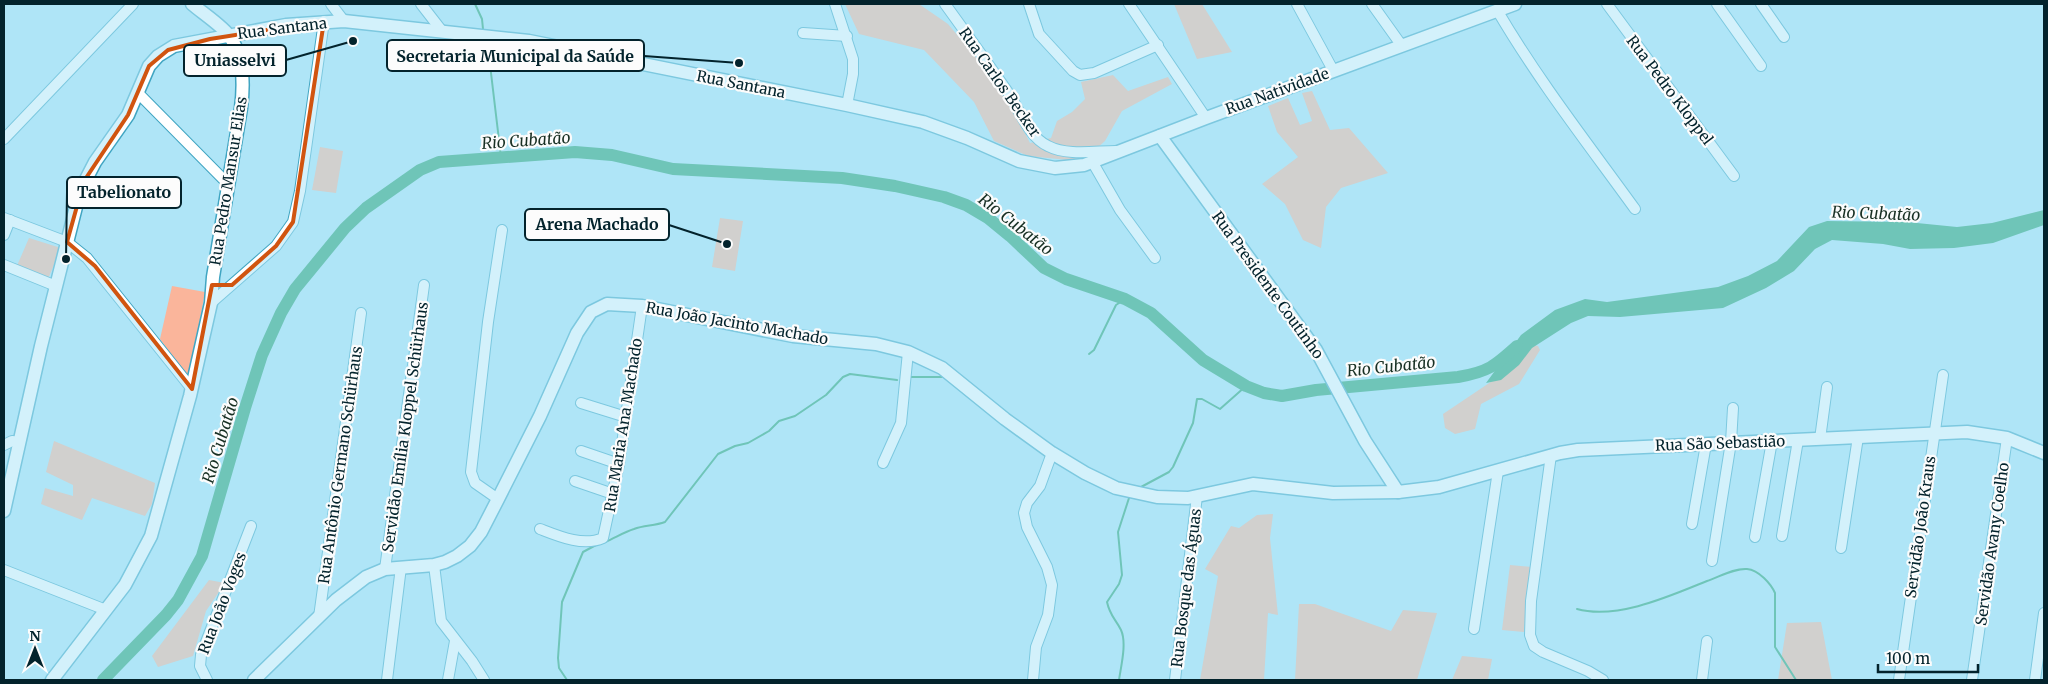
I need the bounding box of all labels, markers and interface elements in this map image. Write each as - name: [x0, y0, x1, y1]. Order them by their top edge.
- street label: Rua Santana: [236, 13, 328, 43]
- street label: Rua Carlos Becker: [955, 24, 1045, 141]
- street label: Rua Pedro Kloppel: [1623, 32, 1718, 149]
- callout: Secretaria Municipal da Saúde: [387, 40, 644, 71]
- callout: Uniasselvi: [184, 45, 286, 76]
- text: Secretaria Municipal da Saúde: [396, 46, 634, 66]
- text: Uniasselvi: [194, 50, 276, 70]
- street label: Rua Natividade: [1223, 63, 1332, 119]
- street label: Rua Santana: [695, 66, 787, 102]
- street label: Rua Pedro Mansur Elias: [205, 95, 251, 267]
- water label: Rio Cubatão: [481, 127, 571, 153]
- callout: Tabelionato: [67, 177, 181, 208]
- text: Tabelionato: [77, 182, 171, 202]
- water label: Rio Cubatão: [975, 189, 1057, 259]
- water label: Rio Cubatão: [1831, 201, 1921, 225]
- street label: Rua Presidente Coutinho: [1208, 208, 1328, 363]
- callout: Arena Machado: [525, 209, 669, 240]
- text: Arena Machado: [534, 214, 659, 234]
- street label: Rua João Jacinto Machado: [644, 298, 830, 348]
- street label: Servidão Emília Kloppel Schürhaus: [378, 301, 432, 553]
- street label: Rua Maria Ana Machado: [600, 337, 646, 513]
- street label: Rua Antônio Germano Schürhaus: [314, 345, 366, 585]
- water label: Rio Cubatão: [1346, 351, 1436, 381]
- water label: Rio Cubatão: [197, 395, 243, 485]
- street label: Rua São Sebastião: [1655, 431, 1786, 455]
- street label: Servidão João Kraus: [1901, 455, 1939, 599]
- street label: Servidão Avany Coelho: [1971, 461, 2013, 627]
- street label: Rua Bosque das Águas: [1166, 507, 1205, 669]
- street label: Rua João Voges: [194, 549, 250, 657]
- north arrow: [10, 624, 60, 674]
- text: N: [29, 627, 41, 645]
- scale bar: [1878, 642, 1978, 674]
- text: 100 m: [1886, 649, 1930, 668]

